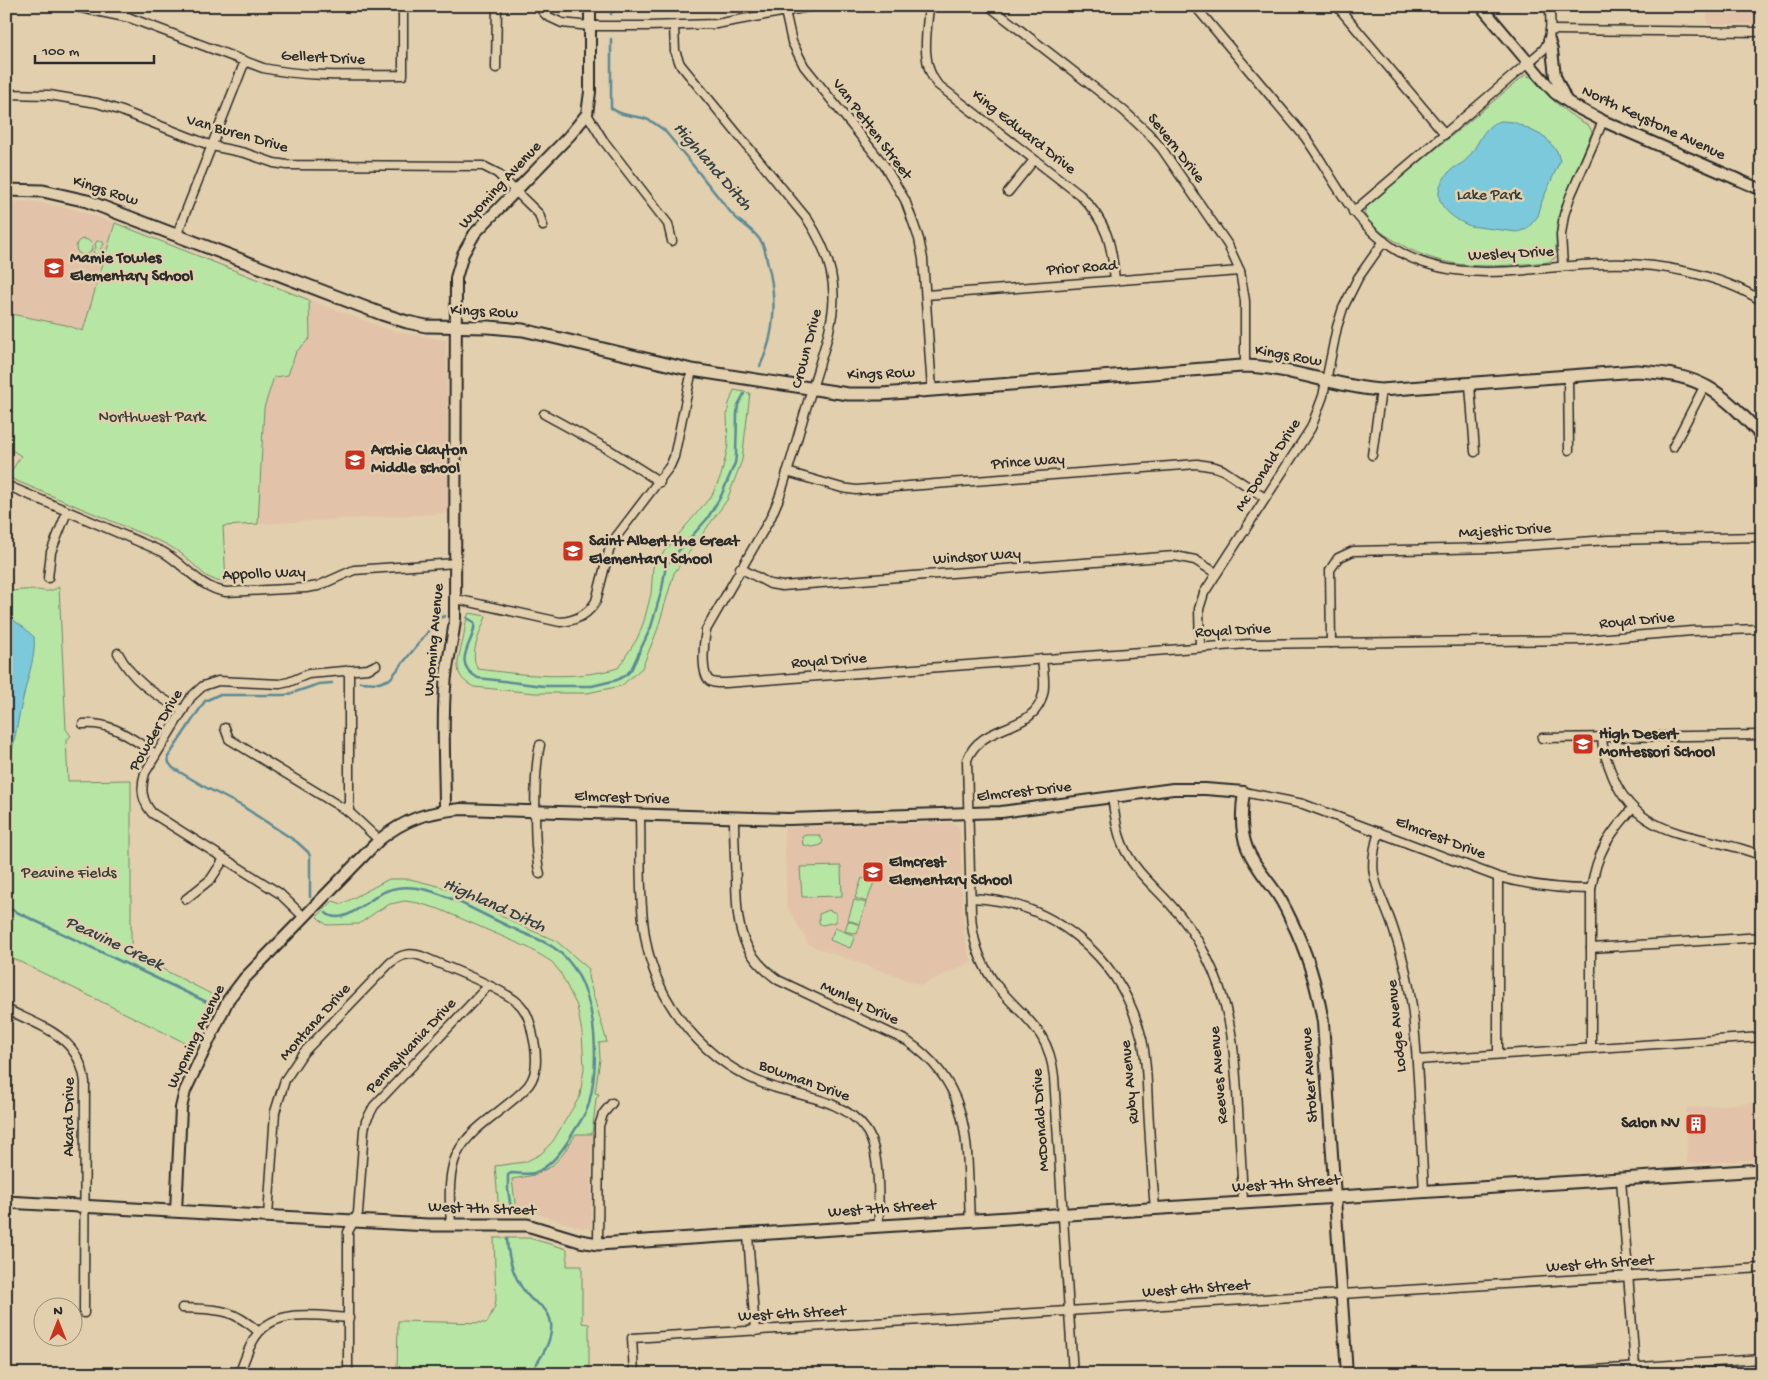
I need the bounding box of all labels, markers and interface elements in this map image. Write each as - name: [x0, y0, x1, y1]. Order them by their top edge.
- scale bar: [35, 32, 154, 64]
- text: 100 m: [41, 43, 80, 61]
- street label: Gellert Drive: [280, 47, 366, 71]
- street label: Van Petten Street: [826, 75, 916, 185]
- street label: North Keystone Avenue: [1578, 82, 1729, 166]
- street label: King Edward Drive: [967, 86, 1080, 180]
- street label: Severn Drive: [1142, 110, 1208, 188]
- street label: Van Buren Drive: [183, 111, 291, 159]
- water label: Highland Ditch: [668, 119, 756, 216]
- street label: Wyoming Avenue: [455, 138, 547, 234]
- street label: Kings Row: [70, 172, 141, 212]
- park label: Lake Park: [1457, 187, 1523, 206]
- street label: Wesley Drive: [1468, 243, 1555, 267]
- place label: Mamie Towles Elementary School: [70, 250, 194, 287]
- school or university icon: Mamie Towles Elementary School: [42, 256, 66, 280]
- street label: Prior Road: [1045, 257, 1120, 281]
- street label: Kings Row: [450, 302, 519, 324]
- street label: Crown Drive: [788, 307, 828, 391]
- street label: Kings Row: [1253, 342, 1324, 372]
- street label: Kings Row: [847, 364, 916, 386]
- park label: Northwest Park: [99, 409, 207, 428]
- street label: Mc Donald Drive: [1232, 415, 1307, 516]
- place label: Archie Clayton Middle school: [370, 442, 467, 479]
- school or university icon: Archie Clayton Middle school: [343, 448, 367, 472]
- street label: Prince Way: [990, 451, 1065, 475]
- street label: Majestic Drive: [1458, 520, 1553, 544]
- place label: Saint Albert the Great Elementary School: [589, 533, 740, 570]
- school or university icon: Saint Albert the Great Elementary School: [561, 539, 585, 563]
- street label: Windsor Way: [932, 545, 1022, 571]
- street label: Appollo Way: [222, 564, 306, 586]
- street label: Wyoming Avenue: [421, 582, 449, 697]
- street label: Royal Drive: [1598, 609, 1676, 635]
- street label: Royal Drive: [1195, 620, 1272, 643]
- street label: Royal Drive: [791, 650, 868, 674]
- street label: Powder Drive: [125, 686, 188, 776]
- place label: High Desert Montessori School: [1599, 726, 1716, 763]
- school or university icon: High Desert Montessori School: [1571, 732, 1595, 756]
- street label: Elmcrest Drive: [976, 778, 1073, 807]
- street label: Elmcrest Drive: [574, 788, 671, 810]
- street label: Elmcrest Drive: [1392, 813, 1489, 865]
- place label: Elmcrest Elementary School: [889, 854, 1013, 891]
- school or university icon: Elmcrest Elementary School: [861, 860, 885, 884]
- park label: Peavine Fields: [21, 865, 118, 884]
- water label: Highland Ditch: [439, 874, 549, 938]
- water label: Peavine Creek: [62, 912, 168, 977]
- street label: Munley Drive: [817, 978, 902, 1031]
- street label: Lodge Avenue: [1384, 978, 1412, 1073]
- street label: Montana Drive: [276, 980, 356, 1066]
- street label: Wyoming Avenue: [164, 981, 231, 1092]
- street label: Pennsylvania Drive: [362, 995, 462, 1100]
- street label: Reeves Avenue: [1206, 1025, 1234, 1125]
- street label: Stoker Avenue: [1298, 1026, 1324, 1123]
- street label: Ruby Avenue: [1117, 1038, 1145, 1125]
- street label: Bowman Drive: [755, 1056, 853, 1107]
- street label: McDonald Drive: [1029, 1067, 1055, 1172]
- street label: Akard Drive: [61, 1077, 80, 1157]
- building icon: Salon NV: [1684, 1112, 1708, 1136]
- place label: Salon NV: [1621, 1115, 1680, 1134]
- street label: West 7th Street: [1231, 1172, 1342, 1198]
- street label: West 7th Street: [827, 1197, 938, 1223]
- street label: West 7th Street: [428, 1199, 538, 1221]
- street label: West 6th Street: [1546, 1252, 1656, 1278]
- street label: West 6th Street: [1142, 1277, 1252, 1303]
- north arrow: [32, 1298, 82, 1348]
- text: N: [53, 1303, 63, 1320]
- street label: West 6th Street: [738, 1303, 848, 1327]

